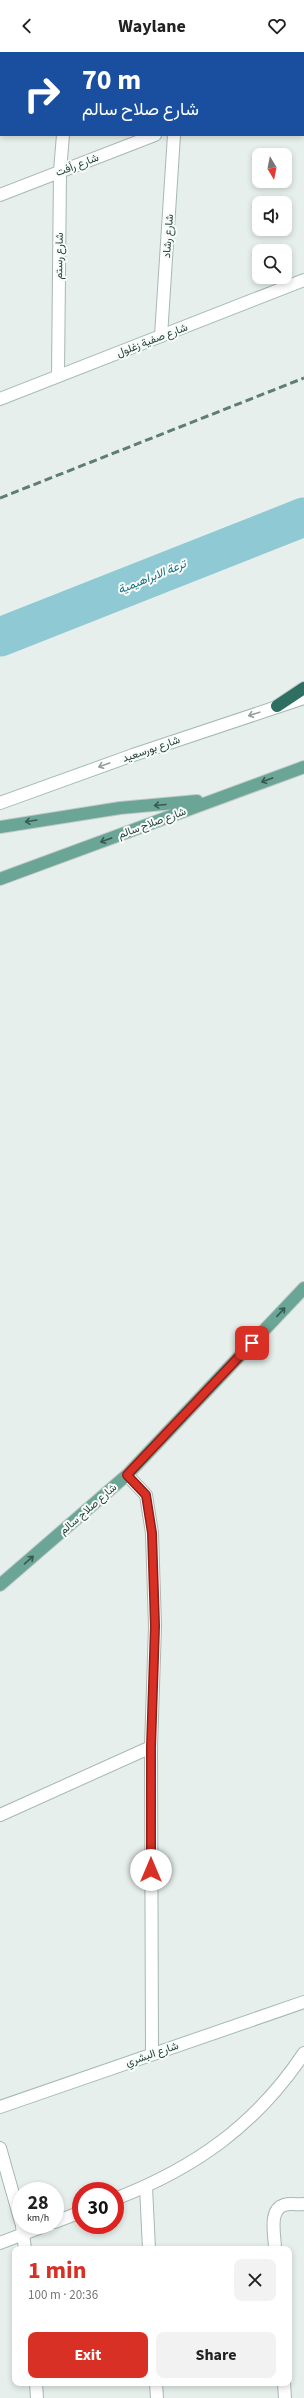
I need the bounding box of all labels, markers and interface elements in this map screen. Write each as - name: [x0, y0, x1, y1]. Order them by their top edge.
- text: Waylane: [118, 14, 186, 39]
- icon: back: [16, 15, 38, 37]
- icon: heart: [266, 15, 288, 37]
- text: 70 m: [82, 60, 141, 100]
- icon: right: [16, 68, 68, 120]
- text: شارع صلاح سالم: [82, 97, 199, 122]
- north arrow: [252, 148, 292, 188]
- map controls: [252, 148, 292, 284]
- street label: شارع رأفت: [53, 150, 101, 180]
- button: sound: [252, 196, 292, 236]
- street label: شارع رشاد: [159, 213, 177, 258]
- street label: شارع رستم: [51, 232, 67, 280]
- button: search: [252, 244, 292, 284]
- street label: شارع صفية زغلول: [114, 319, 190, 360]
- water label: ترعة الابراهيمية: [115, 555, 190, 598]
- one-way arrow: [247, 711, 260, 718]
- street label: شارع بورسعيد: [120, 732, 182, 766]
- one-way arrow: [98, 762, 110, 770]
- one-way arrow: [262, 777, 274, 785]
- one-way arrow: [154, 801, 167, 808]
- street label: شارع صلاح سالم: [116, 804, 188, 842]
- one-way arrow: [25, 817, 38, 825]
- one-way arrow: [100, 836, 112, 844]
- one-way arrow: [277, 1307, 286, 1317]
- pin: [235, 1326, 269, 1360]
- icon: arrive: [241, 1332, 263, 1354]
- street label: شارع صلاح سالم: [56, 1480, 120, 1538]
- one-way arrow: [24, 1555, 35, 1564]
- position arrow: [130, 1849, 172, 1891]
- street label: شارع البشري: [123, 2038, 181, 2072]
- speed limit sign: 30: [72, 2182, 124, 2234]
- text: 28: [27, 2189, 49, 2217]
- text: km/h: [27, 2211, 49, 2225]
- text: 1 min: [28, 2253, 86, 2288]
- button: close: [234, 2259, 276, 2301]
- text: 100 m · 20:36: [28, 2286, 98, 2304]
- button: Exit: [28, 2332, 148, 2378]
- button: Share: [156, 2332, 276, 2378]

